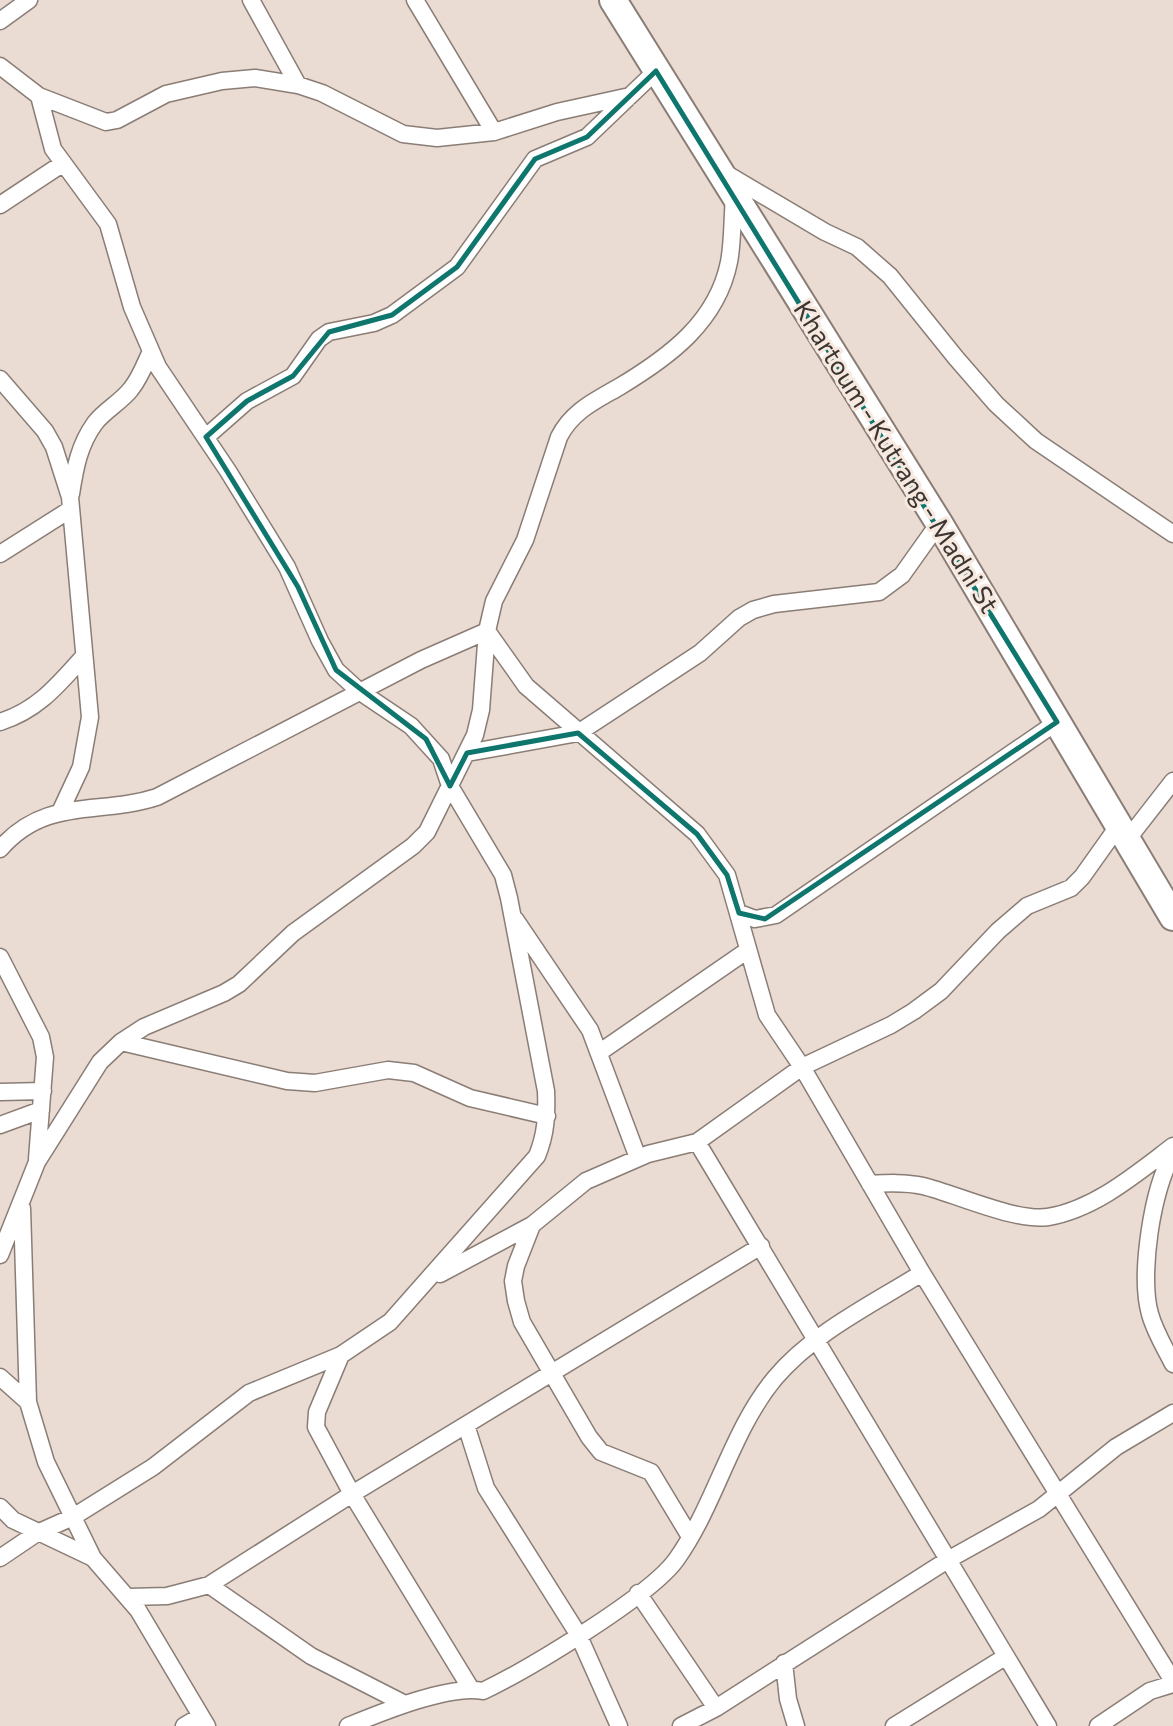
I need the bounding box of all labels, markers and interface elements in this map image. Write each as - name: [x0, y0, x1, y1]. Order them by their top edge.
- street label: Khartoum - Kutrang - Madni St: [788, 295, 1006, 618]

